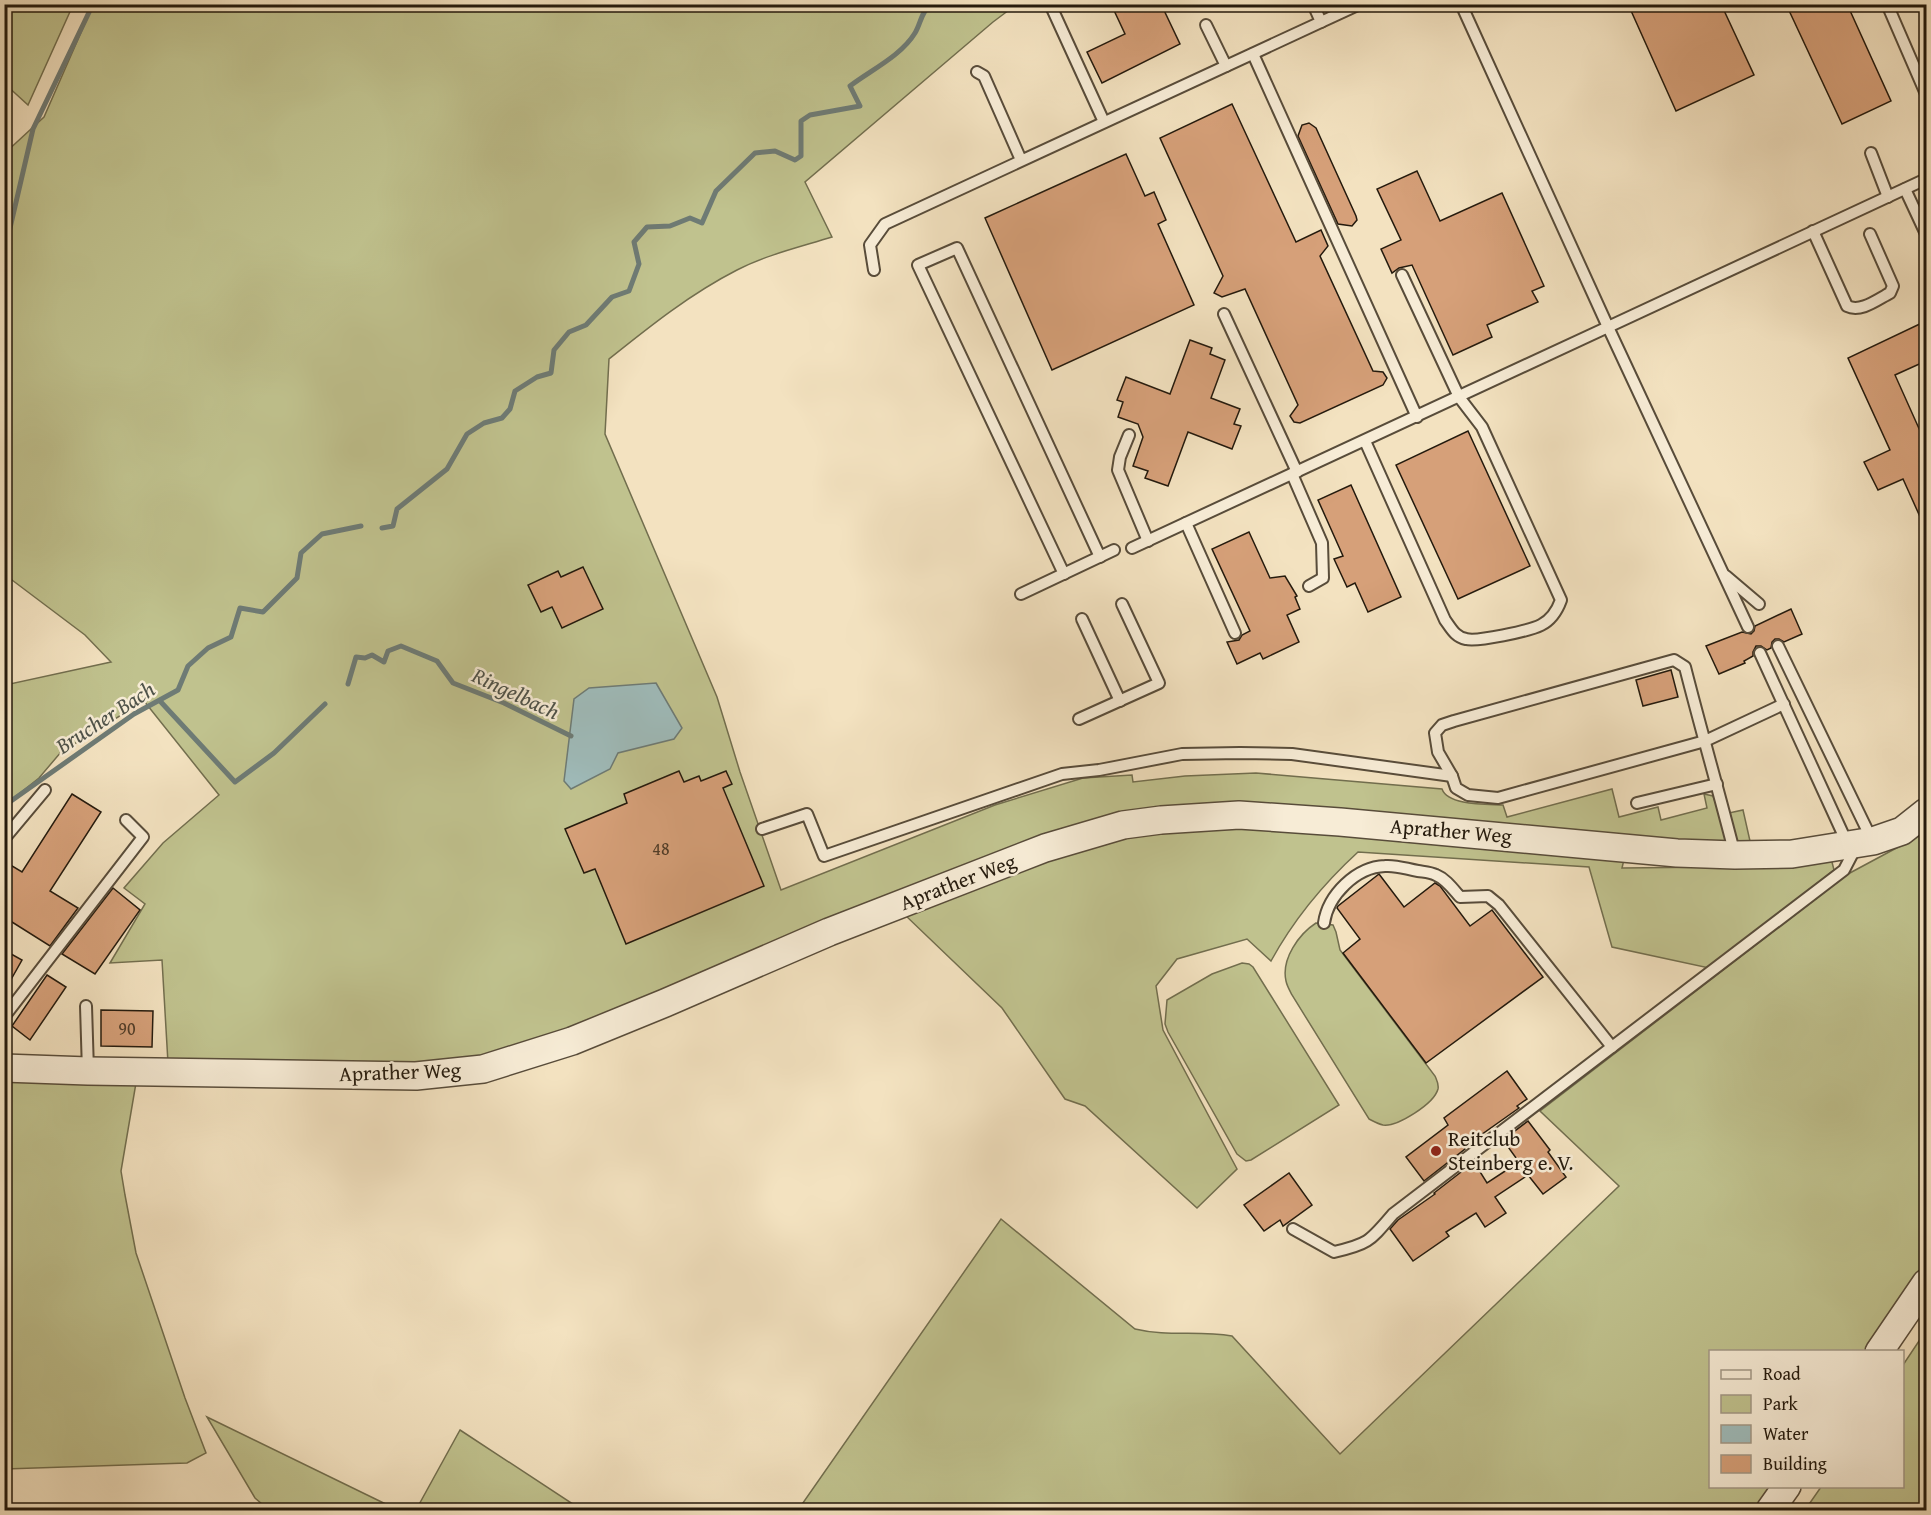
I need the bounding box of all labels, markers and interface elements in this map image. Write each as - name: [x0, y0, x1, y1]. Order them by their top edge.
- water label: Ringelbach: [466, 658, 565, 727]
- water label: Brucher Bach: [48, 673, 161, 762]
- street label: Aprather Weg: [1389, 810, 1514, 851]
- house number: 48: [652, 835, 670, 862]
- street label: Aprather Weg: [895, 845, 1021, 918]
- house number: 90: [118, 1015, 136, 1042]
- street label: Aprather Weg: [338, 1054, 462, 1089]
- place label: Reitclub Steinberg e. V.: [1448, 1123, 1573, 1178]
- marker: Reitclub Steinberg e. V.: [1429, 1144, 1443, 1158]
- legend: [1709, 1350, 1904, 1488]
- text: Road: [1763, 1360, 1801, 1387]
- text: Park: [1763, 1390, 1799, 1417]
- text: Water: [1763, 1420, 1809, 1447]
- text: Building: [1763, 1450, 1827, 1477]

